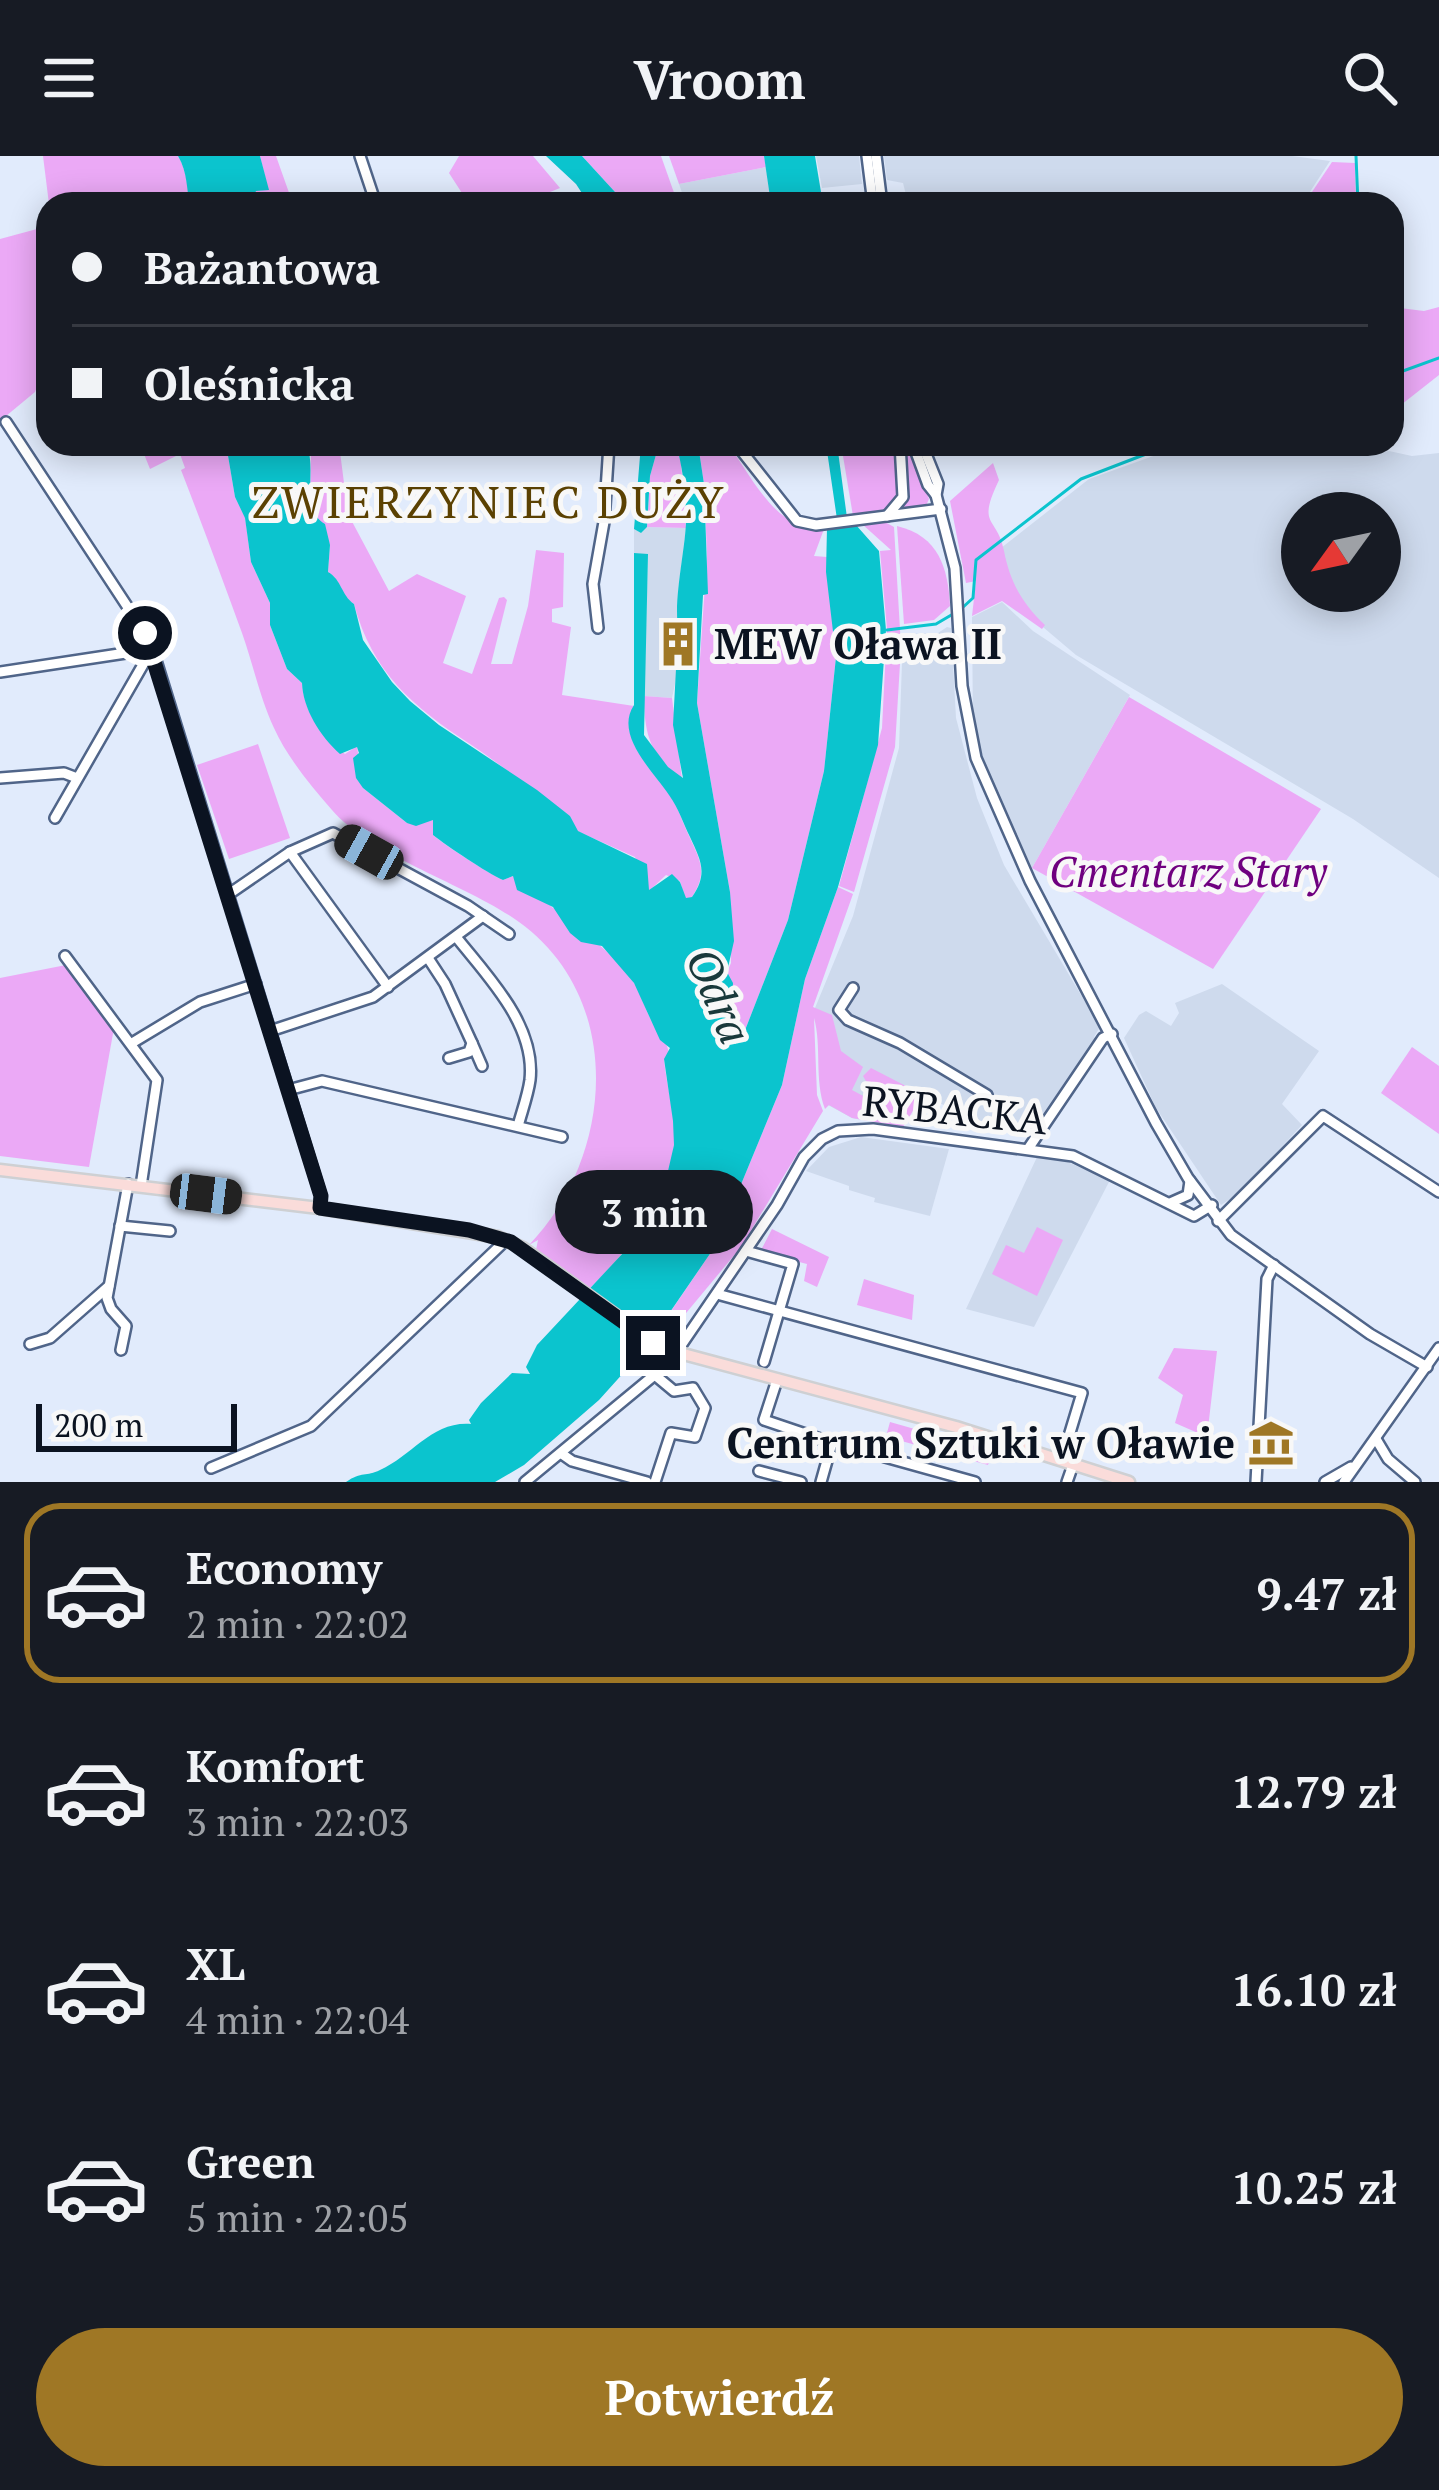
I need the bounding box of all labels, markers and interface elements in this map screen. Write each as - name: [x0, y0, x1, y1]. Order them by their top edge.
- text: Vroom: [633, 43, 806, 114]
- icon: menu: [36, 45, 102, 111]
- icon: search: [1337, 45, 1403, 111]
- text: Bażantowa: [144, 237, 380, 297]
- text: Oleśnicka: [144, 353, 354, 413]
- district label: ZWIERZYNIEC DUŻY: [252, 471, 726, 531]
- north arrow: [1281, 492, 1401, 612]
- map controls: [1281, 492, 1401, 612]
- route start: [118, 606, 172, 660]
- place label: MEW Oława II: [714, 615, 1002, 671]
- building icon: MEW Oława II: [653, 619, 703, 669]
- car: [329, 819, 409, 885]
- park label: Cmentarz Stary: [1049, 843, 1328, 899]
- water label: Odra: [673, 939, 767, 1053]
- street label: RYBACKA: [860, 1071, 1051, 1147]
- callout: 3 min: [554, 1169, 752, 1253]
- car: [168, 1172, 244, 1216]
- text: 3 min: [601, 1186, 707, 1238]
- route end: [626, 1316, 680, 1370]
- scale bar: [36, 1398, 237, 1451]
- text: 200 m: [54, 1403, 143, 1446]
- place label: Centrum Sztuki w Oławie: [726, 1414, 1235, 1470]
- museum icon: Centrum Sztuki w Oławie: [1246, 1418, 1296, 1468]
- text: Economy: [186, 1537, 382, 1597]
- icon: car: [42, 1539, 150, 1647]
- text: 9.47 zł: [1256, 1563, 1397, 1623]
- text: 2 min · 22:02: [186, 1597, 409, 1649]
- text: Komfort: [186, 1735, 364, 1795]
- icon: car: [42, 1737, 150, 1845]
- text: 12.79 zł: [1231, 1761, 1397, 1821]
- text: 3 min · 22:03: [186, 1795, 409, 1847]
- text: XL: [186, 1933, 245, 1993]
- icon: car: [42, 1935, 150, 2043]
- text: 16.10 zł: [1231, 1959, 1397, 2019]
- text: 4 min · 22:04: [186, 1993, 409, 2045]
- text: Green: [186, 2131, 315, 2191]
- icon: car: [42, 2133, 150, 2241]
- text: 10.25 zł: [1231, 2157, 1397, 2217]
- text: 5 min · 22:05: [186, 2191, 409, 2243]
- button: Potwierdź: [36, 2328, 1403, 2466]

